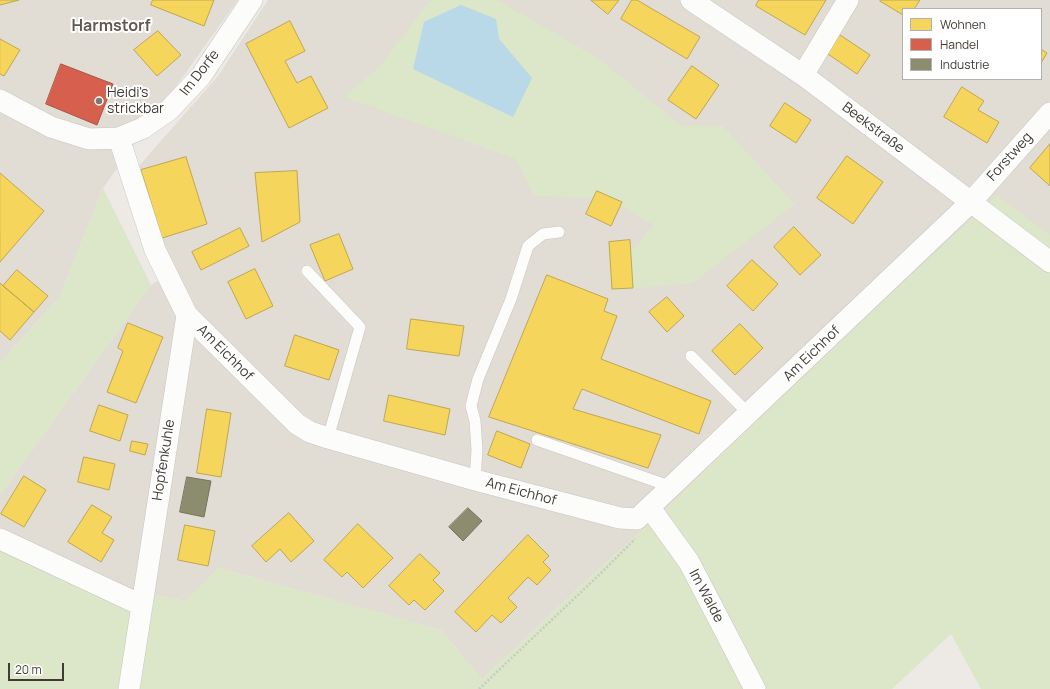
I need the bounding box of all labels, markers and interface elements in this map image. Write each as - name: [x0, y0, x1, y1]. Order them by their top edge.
- legend: [902, 8, 1042, 80]
- text: Wohnen: [940, 16, 986, 33]
- district label: Harmstorf: [72, 17, 150, 37]
- text: Handel: [940, 36, 979, 53]
- street label: Im Dorfe: [177, 47, 223, 99]
- text: Industrie: [940, 56, 989, 73]
- place label: Heidi's strickbar: [107, 85, 164, 118]
- marker: Heidi's strickbar: [94, 96, 104, 106]
- street label: Beekstraße: [838, 99, 908, 157]
- street label: Forstweg: [984, 129, 1036, 185]
- street label: Am Eichhof: [193, 321, 257, 385]
- street label: Am Eichhof: [780, 323, 844, 385]
- street label: Hopfenkuhle: [149, 418, 179, 502]
- street label: Am Eichhof: [484, 475, 558, 509]
- street label: Im Walde: [685, 566, 727, 626]
- scale bar: [10, 655, 66, 681]
- text: 20 m: [15, 661, 42, 678]

